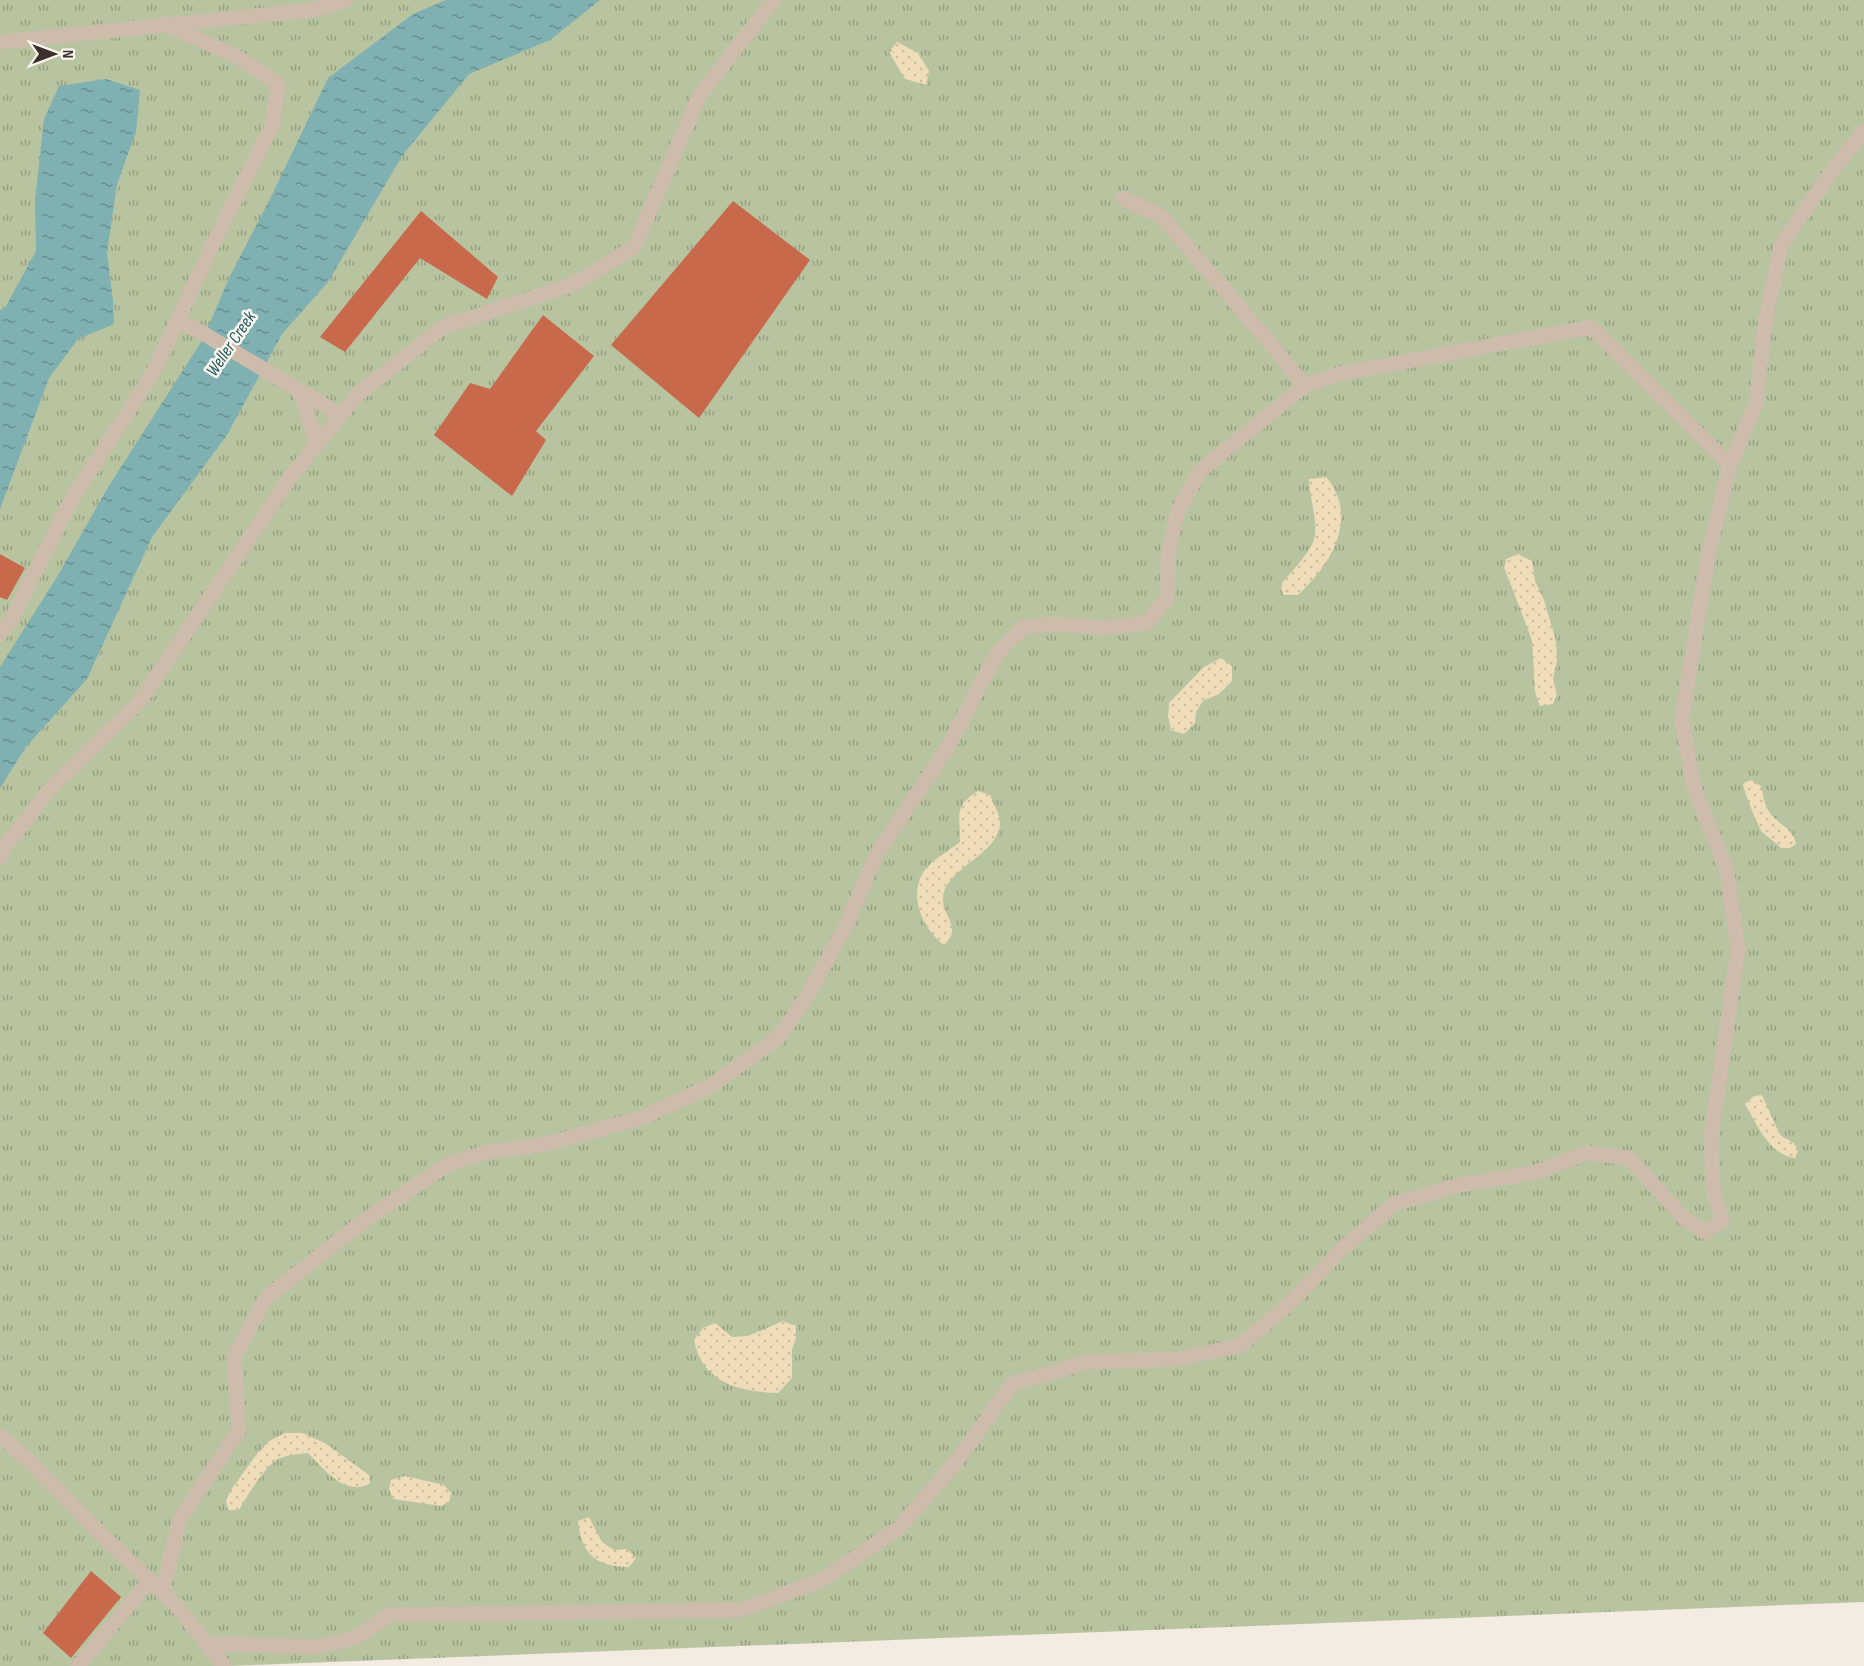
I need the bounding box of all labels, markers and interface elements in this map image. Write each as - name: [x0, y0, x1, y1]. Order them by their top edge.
- north arrow: [24, 24, 84, 84]
- text: N: [58, 50, 77, 58]
- water label: Weller Creek: [202, 307, 261, 380]

